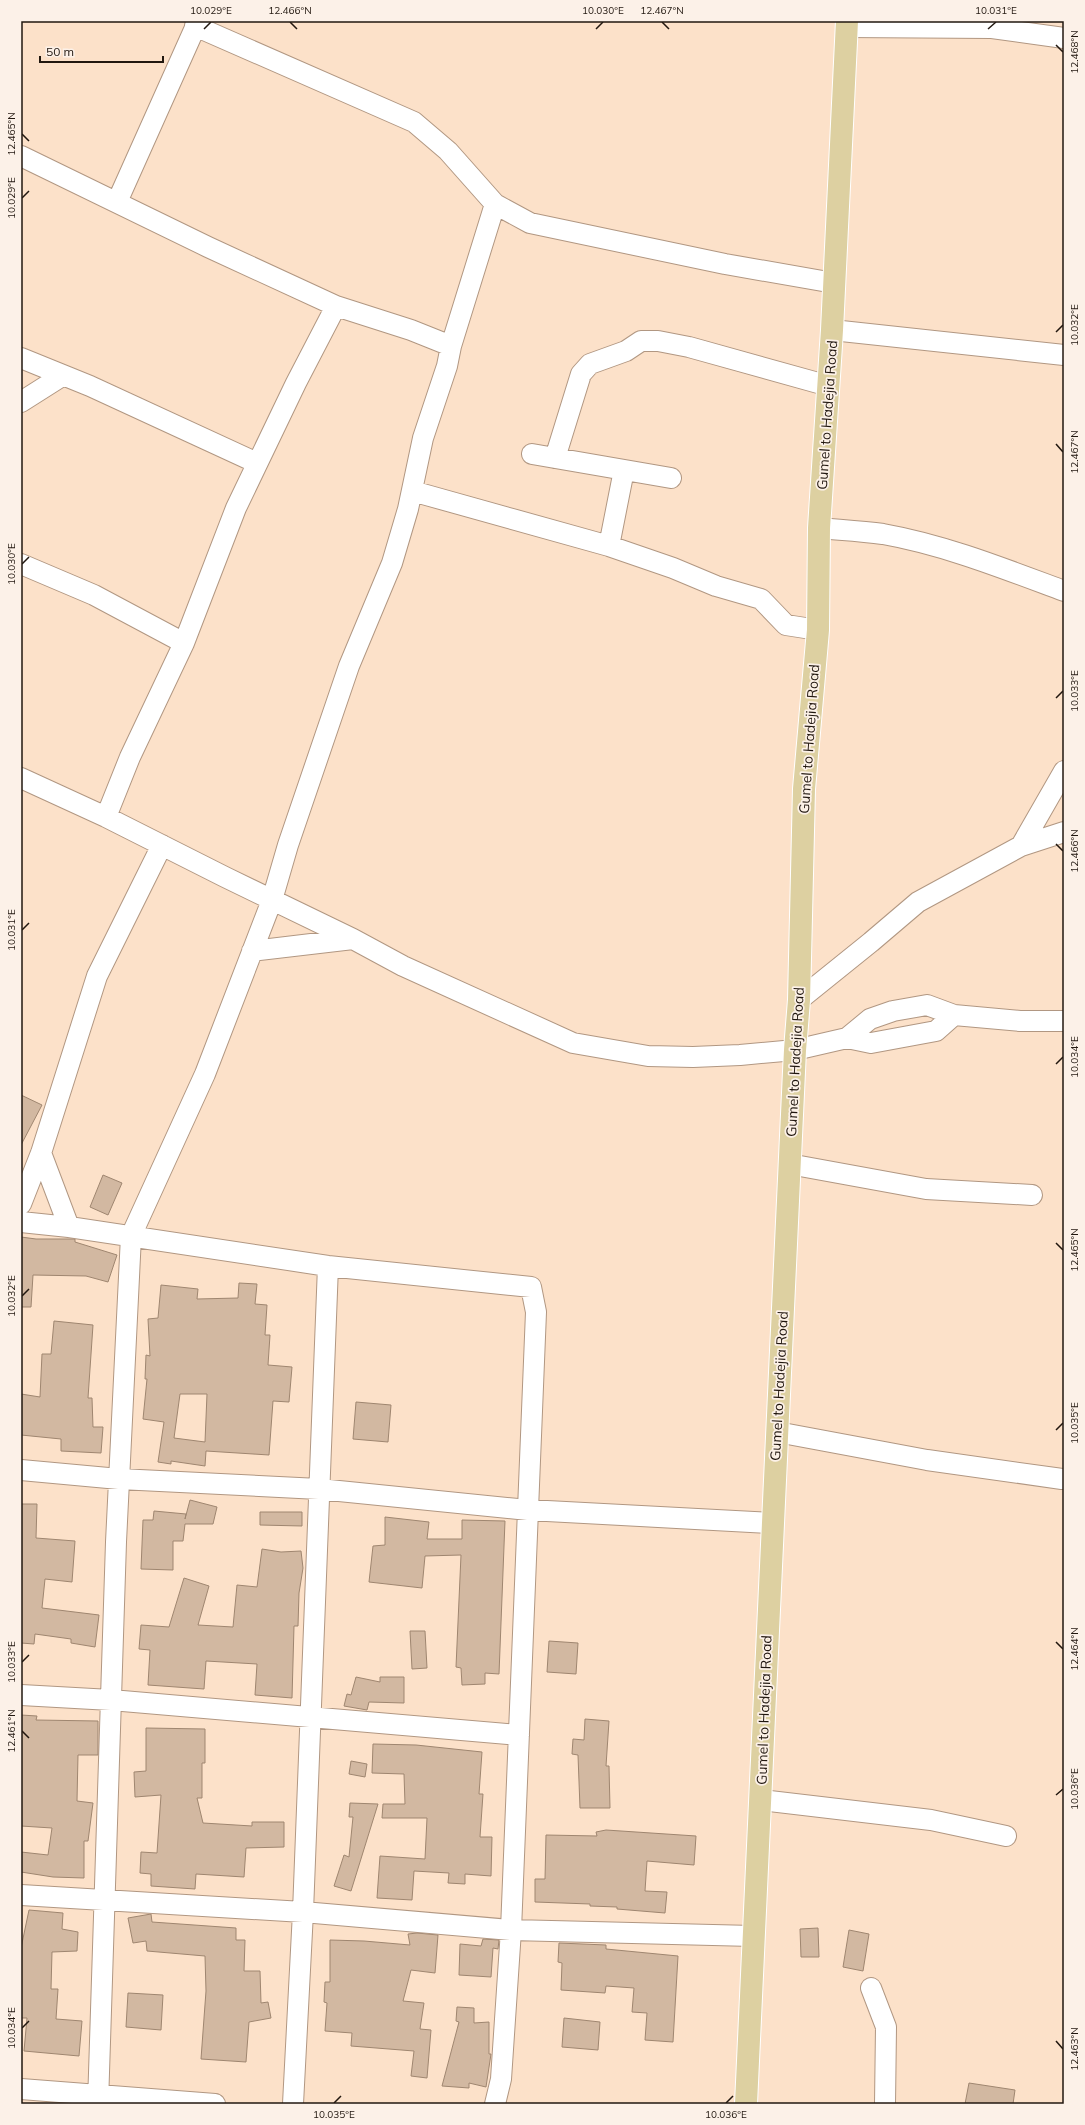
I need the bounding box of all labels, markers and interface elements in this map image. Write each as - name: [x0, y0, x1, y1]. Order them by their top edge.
- text: 10.029°E: [190, 4, 232, 17]
- text: 12.466°N: [268, 4, 312, 17]
- text: 10.030°E: [582, 4, 624, 17]
- text: 12.467°N: [640, 4, 684, 17]
- text: 10.031°E: [975, 4, 1017, 17]
- text: 12.468°N: [1068, 30, 1081, 74]
- scale bar: [40, 38, 163, 64]
- text: 50 m: [46, 44, 74, 59]
- text: 12.465°N: [5, 112, 18, 156]
- text: 10.029°E: [5, 177, 18, 219]
- text: 10.032°E: [1068, 304, 1081, 346]
- street label: Gumel to Hadejia Road: [813, 340, 841, 490]
- text: 12.467°N: [1068, 430, 1081, 474]
- text: 10.030°E: [5, 543, 18, 585]
- street label: Gumel to Hadejia Road: [795, 664, 823, 814]
- text: 10.033°E: [1068, 670, 1081, 712]
- text: 12.466°N: [1068, 829, 1081, 873]
- text: 10.031°E: [5, 909, 18, 951]
- street label: Gumel to Hadejia Road: [782, 987, 808, 1137]
- text: 10.034°E: [1068, 1036, 1081, 1078]
- text: 12.465°N: [1068, 1228, 1081, 1272]
- text: 10.032°E: [5, 1275, 18, 1317]
- street label: Gumel to Hadejia Road: [766, 1311, 792, 1461]
- text: 10.035°E: [1068, 1402, 1081, 1444]
- text: 12.464°N: [1068, 1627, 1081, 1671]
- street label: Gumel to Hadejia Road: [752, 1635, 776, 1785]
- text: 10.033°E: [5, 1641, 18, 1683]
- text: 12.461°N: [5, 1709, 18, 1753]
- text: 10.036°E: [1068, 1768, 1081, 1810]
- text: 10.034°E: [5, 2007, 18, 2049]
- text: 12.463°N: [1068, 2027, 1081, 2071]
- text: 10.035°E: [313, 2108, 355, 2121]
- text: 10.036°E: [705, 2108, 747, 2121]

